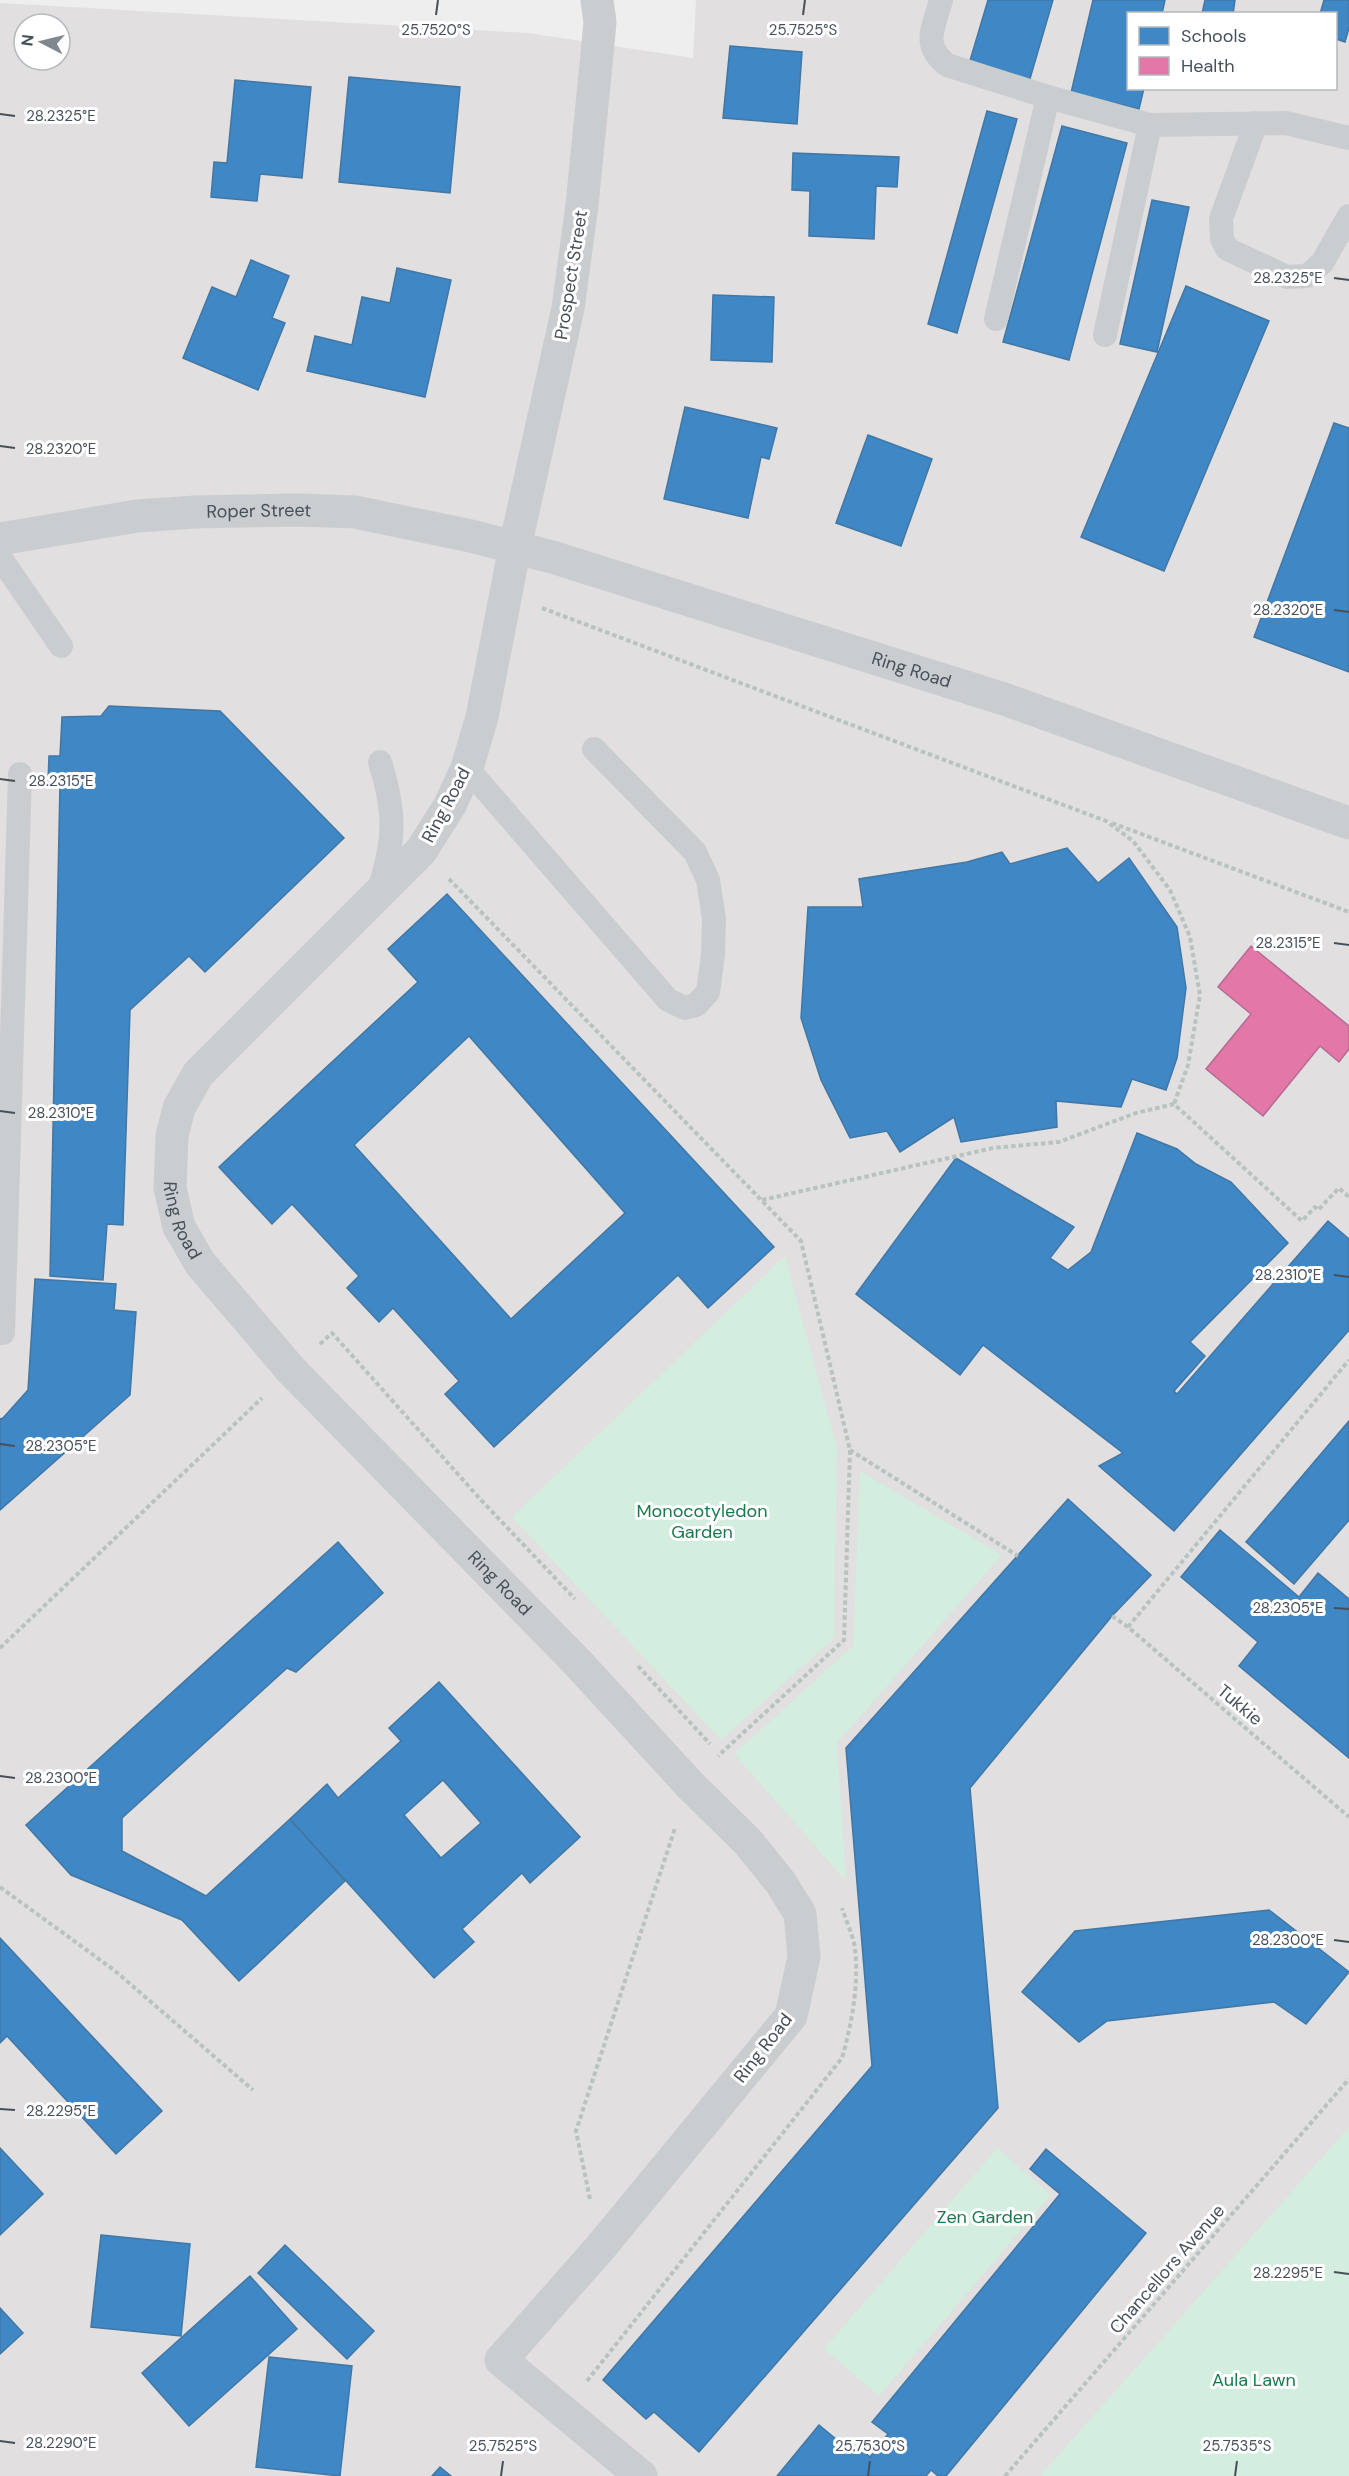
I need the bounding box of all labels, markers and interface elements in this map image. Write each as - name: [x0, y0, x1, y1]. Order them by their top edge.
- north arrow: [12, 12, 72, 72]
- legend: [1127, 12, 1337, 90]
- text: 25.7520°S: [401, 20, 471, 40]
- text: 25.7525°S: [769, 20, 838, 40]
- text: Schools: [1181, 24, 1246, 48]
- text: N: [16, 33, 39, 47]
- text: Health: [1181, 54, 1235, 78]
- text: 28.2325°E: [26, 106, 96, 126]
- street label: Prospect Street: [549, 208, 593, 342]
- text: 28.2325°E: [1253, 268, 1323, 288]
- text: 28.2320°E: [26, 439, 96, 459]
- street label: Roper Street: [206, 498, 312, 524]
- text: 28.2320°E: [1253, 600, 1323, 620]
- street label: Ring Road: [869, 646, 954, 694]
- street label: Ring Road: [416, 763, 476, 847]
- text: 28.2315°E: [28, 771, 94, 791]
- text: 28.2315°E: [1255, 933, 1321, 953]
- text: 28.2310°E: [28, 1103, 94, 1123]
- street label: Ring Road: [158, 1181, 207, 1264]
- text: 28.2310°E: [1255, 1265, 1321, 1285]
- text: 28.2305°E: [25, 1436, 97, 1456]
- park label: Monocotyledon Garden: [636, 1499, 768, 1544]
- street label: Ring Road: [462, 1545, 537, 1621]
- text: 28.2305°E: [1252, 1598, 1324, 1618]
- street label: Tukkie: [1212, 1679, 1268, 1731]
- text: 28.2300°E: [25, 1768, 97, 1788]
- text: 28.2300°E: [1252, 1930, 1324, 1950]
- street label: Ring Road: [728, 2008, 798, 2088]
- text: 28.2295°E: [26, 2101, 96, 2121]
- street label: Chancellors Avenue: [1104, 2199, 1230, 2339]
- park label: Zen Garden: [937, 2205, 1033, 2229]
- text: 28.2295°E: [1253, 2263, 1323, 2283]
- park label: Aula Lawn: [1212, 2368, 1296, 2392]
- text: 28.2290°E: [26, 2433, 96, 2453]
- text: 25.7525°S: [469, 2436, 538, 2456]
- text: 25.7530°S: [835, 2436, 905, 2456]
- text: 25.7535°S: [1203, 2436, 1272, 2456]

